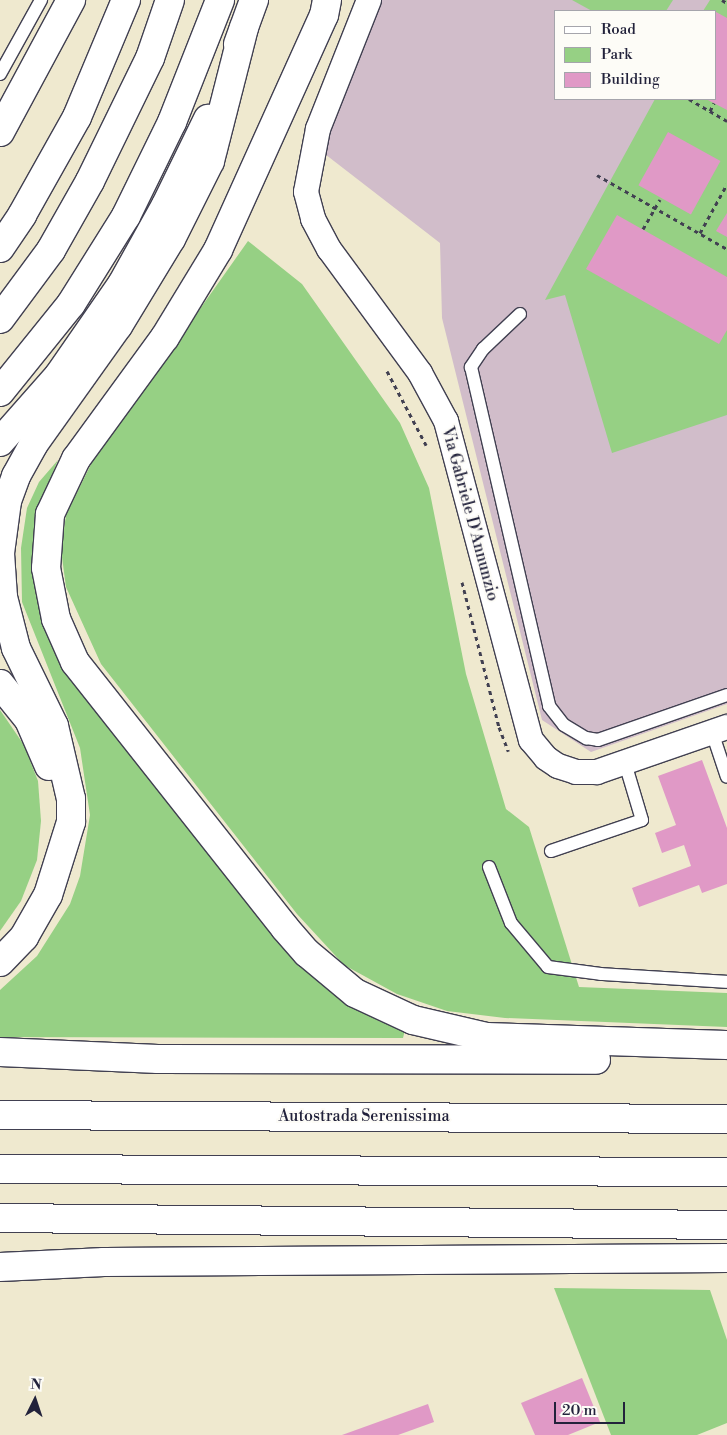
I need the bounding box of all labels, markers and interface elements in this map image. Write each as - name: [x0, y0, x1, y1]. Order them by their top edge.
- legend: [554, 10, 717, 100]
- text: Road: [601, 20, 636, 39]
- text: Park: [601, 45, 632, 64]
- text: Building: [601, 70, 660, 89]
- street label: Via Gabriele D'Annunzio: [437, 425, 503, 603]
- street label: Autostrada Serenissima: [278, 1106, 450, 1126]
- north arrow: [10, 1375, 60, 1425]
- text: N: [30, 1376, 42, 1394]
- scale bar: [557, 1392, 628, 1424]
- text: 20 m: [562, 1401, 597, 1420]

